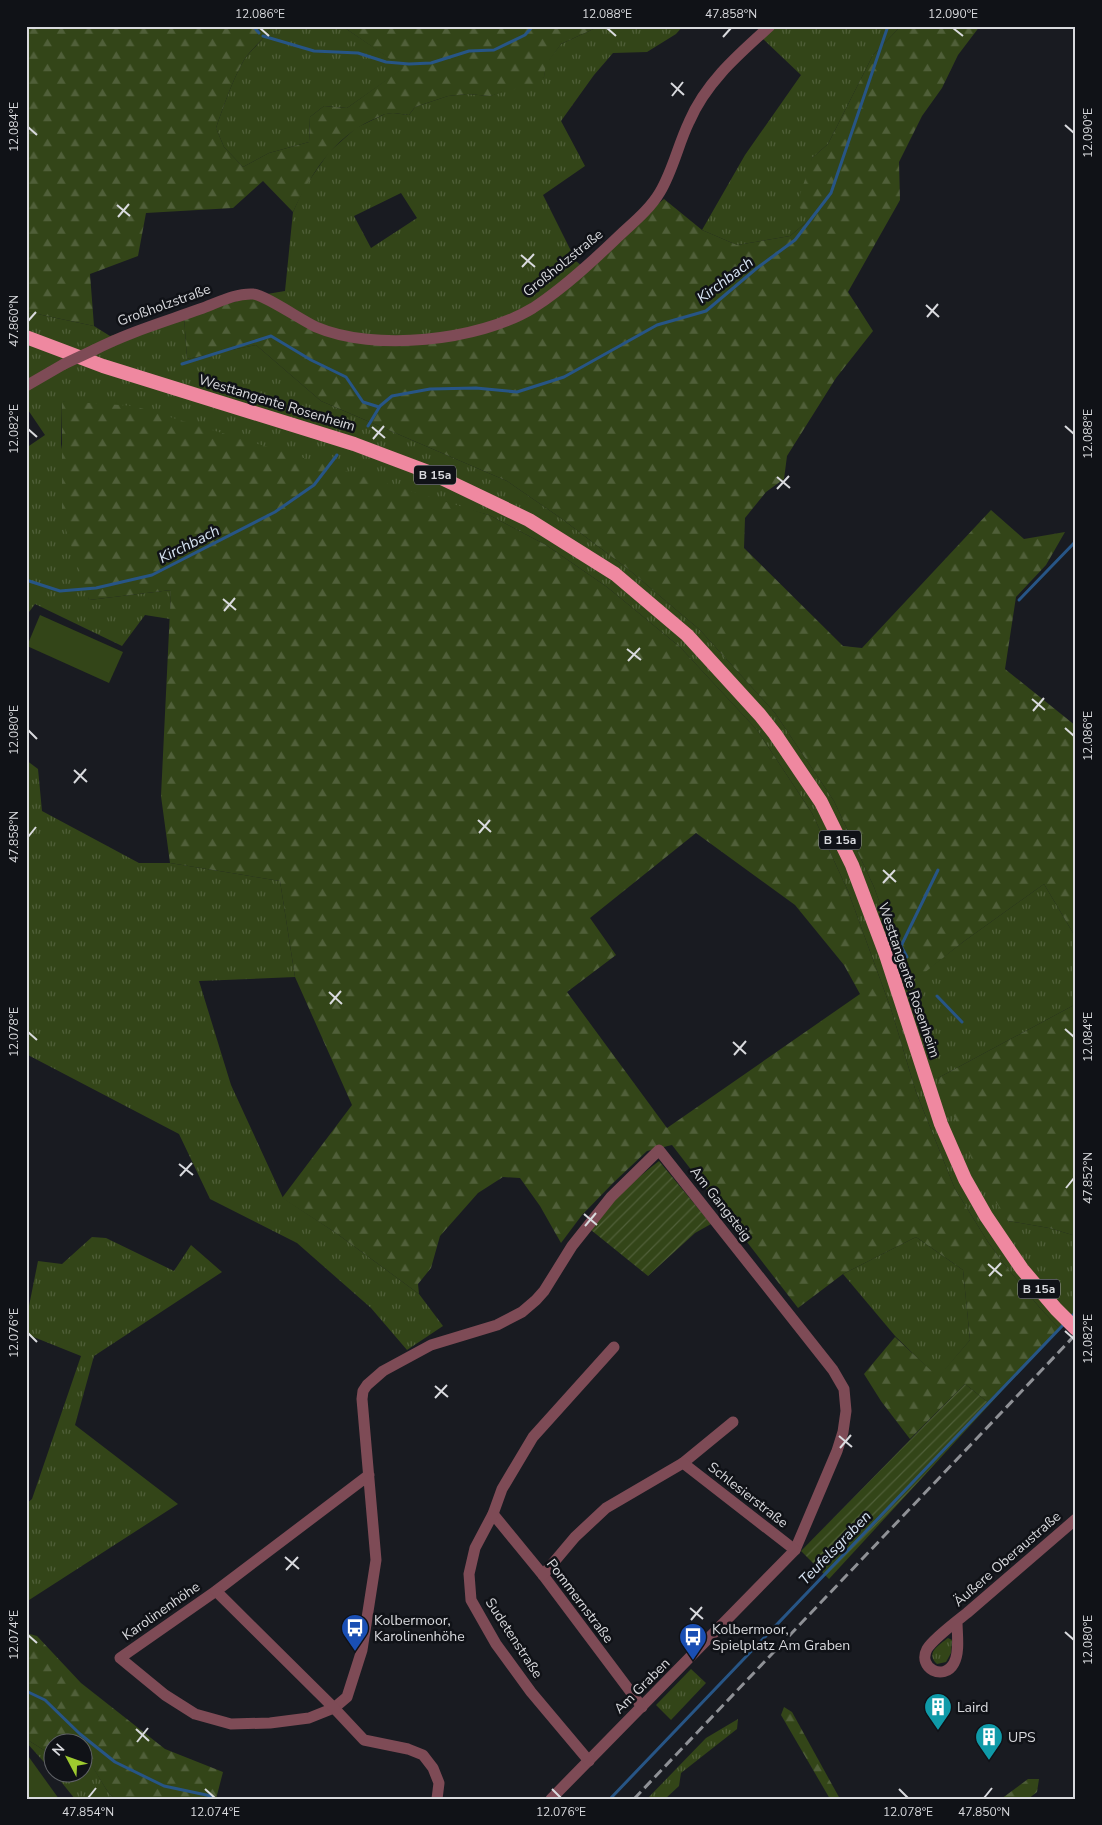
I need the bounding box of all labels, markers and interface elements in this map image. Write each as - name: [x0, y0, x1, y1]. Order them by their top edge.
- text: 12.086°E: [235, 6, 285, 22]
- text: 12.088°E: [582, 6, 632, 22]
- text: 47.858°N: [705, 6, 757, 22]
- text: 12.090°E: [928, 6, 978, 22]
- text: 12.084°E: [6, 102, 22, 152]
- text: 12.090°E: [1080, 108, 1096, 158]
- street label: Großholzstraße: [519, 225, 607, 301]
- water label: Kirchbach: [693, 252, 757, 308]
- street label: Großholzstraße: [115, 279, 213, 331]
- text: 47.860°N: [6, 295, 22, 347]
- street label: Westtangente Rosenheim: [196, 370, 358, 436]
- text: 12.082°E: [6, 404, 22, 454]
- text: 12.088°E: [1080, 409, 1096, 459]
- road number: B 15a: [414, 466, 456, 484]
- water label: Kirchbach: [155, 520, 223, 568]
- text: 12.080°E: [6, 705, 22, 755]
- text: 12.086°E: [1080, 711, 1096, 761]
- text: 47.858°N: [6, 811, 22, 863]
- road number: B 15a: [819, 830, 861, 850]
- street label: Westtangente Rosenheim: [873, 900, 945, 1060]
- text: 12.078°E: [6, 1007, 22, 1057]
- text: 12.084°E: [1080, 1012, 1096, 1062]
- text: 47.852°N: [1080, 1152, 1096, 1204]
- street label: Am Gangsteig: [686, 1163, 756, 1245]
- road number: B 15a: [1018, 1280, 1060, 1298]
- text: 12.076°E: [6, 1308, 22, 1358]
- text: 12.082°E: [1080, 1314, 1096, 1364]
- street label: Schlesierstraße: [704, 1458, 792, 1532]
- water label: Teufelsgraben: [794, 1507, 876, 1589]
- street label: Äußere Oberaustraße: [949, 1507, 1065, 1611]
- street label: Pommernstraße: [542, 1555, 618, 1647]
- street label: Karolinenhöhe: [118, 1577, 204, 1645]
- street label: Sudetenstraße: [481, 1594, 547, 1682]
- text: 12.074°E: [6, 1610, 22, 1660]
- place label: Kolbermoor, Karolinenhöhe: [374, 1611, 465, 1646]
- bus stop icon: Kolbermoor, Karolinenhöhe: [340, 1613, 370, 1652]
- text: 12.080°E: [1080, 1615, 1096, 1665]
- place label: Kolbermoor, Spielplatz Am Graben: [712, 1620, 850, 1655]
- bus stop icon: Kolbermoor, Spielplatz Am Graben: [678, 1622, 708, 1661]
- street label: Am Graben: [610, 1654, 674, 1718]
- building icon: Laird: [923, 1692, 953, 1731]
- place label: Laird: [957, 1698, 988, 1717]
- building icon: UPS: [974, 1722, 1004, 1761]
- place label: UPS: [1008, 1728, 1036, 1747]
- north arrow: [42, 1732, 92, 1782]
- text: N: [48, 1740, 69, 1760]
- text: 47.854°N: [62, 1804, 114, 1820]
- text: 12.074°E: [190, 1804, 240, 1820]
- text: 12.076°E: [536, 1804, 586, 1820]
- text: 12.078°E: [883, 1804, 933, 1820]
- text: 47.850°N: [958, 1804, 1010, 1820]

